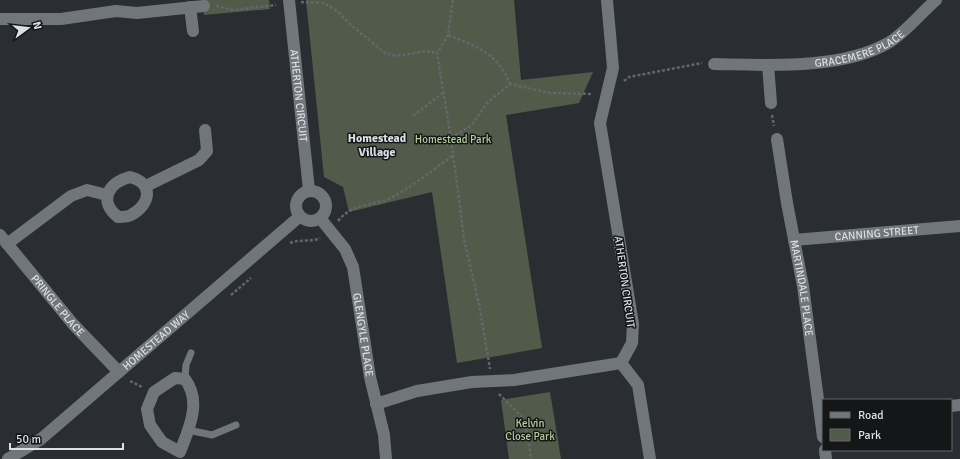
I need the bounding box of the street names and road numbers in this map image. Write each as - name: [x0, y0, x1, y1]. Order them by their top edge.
- street label: GRACEMERE PLACE: [814, 28, 907, 70]
- street label: ATHERTON CIRCUIT: [287, 49, 310, 143]
- street label: CANNING STREET: [834, 223, 920, 244]
- street label: ATHERTON CIRCUIT: [612, 235, 637, 329]
- street label: MARTINDALE PLACE: [787, 239, 816, 337]
- street label: PRINGLE PLACE: [28, 272, 87, 339]
- street label: GLENGYLE PLACE: [350, 292, 376, 378]
- street label: HOMESTEAD WAY: [120, 308, 193, 373]

